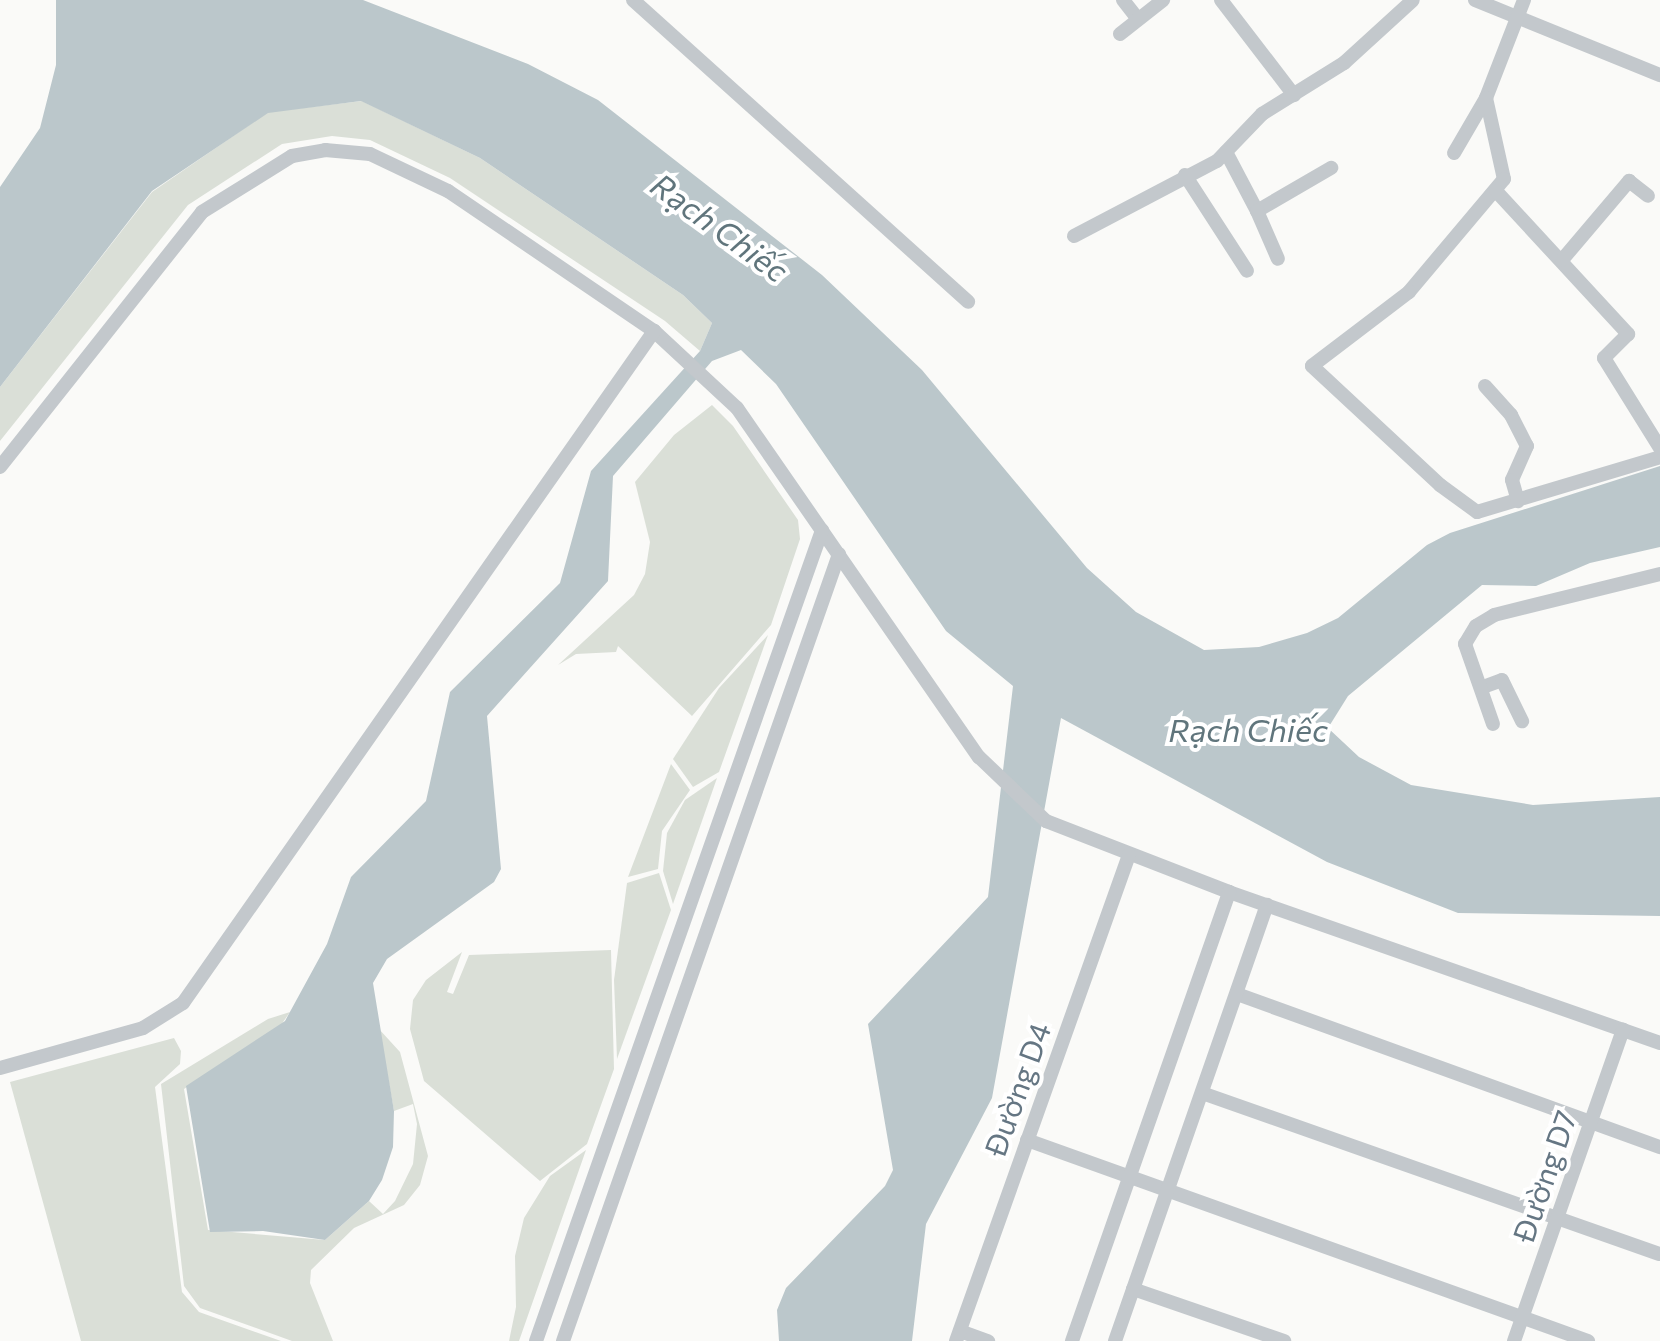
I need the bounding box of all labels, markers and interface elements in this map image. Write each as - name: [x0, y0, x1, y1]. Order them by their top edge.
- water label: Rạch Chiếc: [644, 165, 796, 289]
- water label: Rạch Chiếc: [1168, 710, 1328, 748]
- street label: Đường D4: [976, 1017, 1058, 1161]
- street label: Đường D7: [1505, 1106, 1583, 1246]

